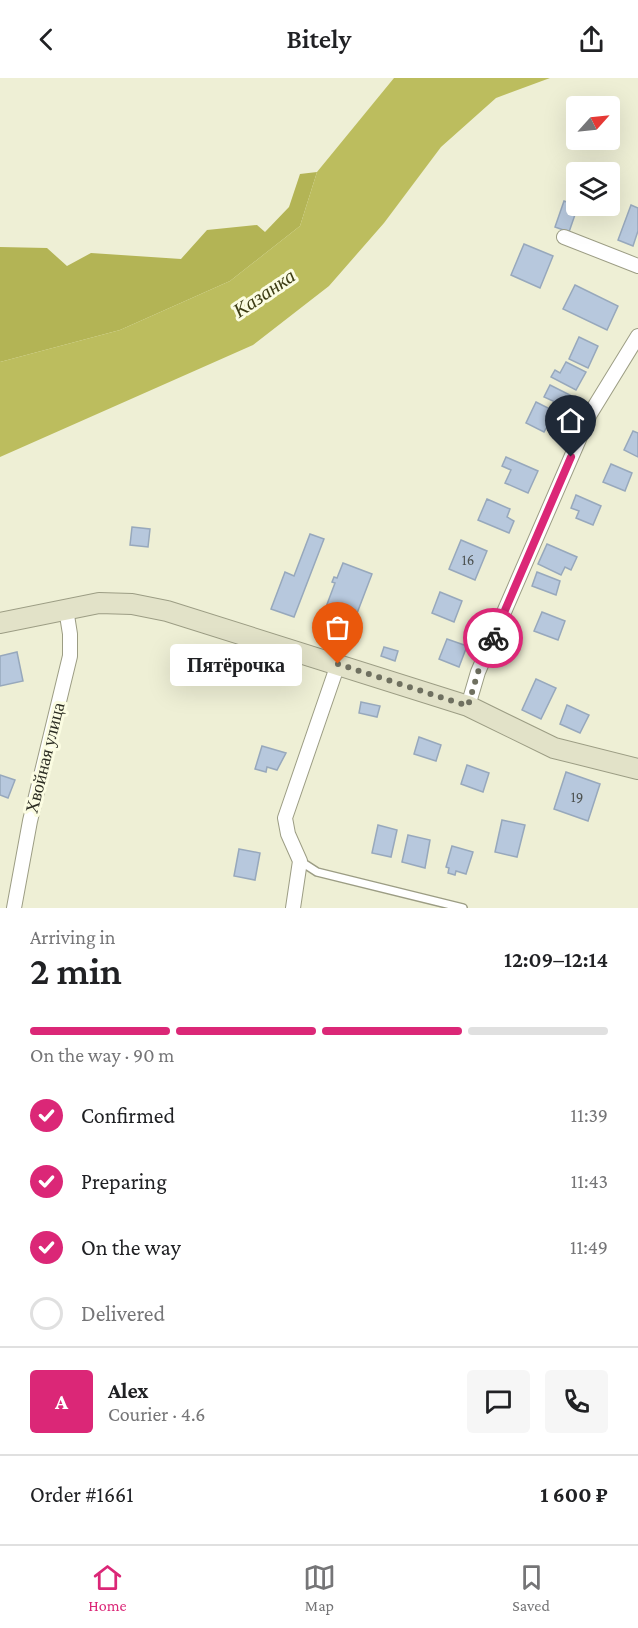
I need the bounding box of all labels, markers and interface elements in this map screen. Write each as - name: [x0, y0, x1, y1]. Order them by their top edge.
- icon: back: [30, 23, 63, 56]
- icon: share: [575, 23, 608, 56]
- text: Bitely: [287, 24, 351, 54]
- north arrow: [566, 96, 620, 150]
- map controls: [566, 96, 620, 216]
- button: layers: [566, 162, 620, 216]
- water label: Казанка: [228, 264, 299, 322]
- pin: [545, 395, 596, 457]
- icon: home: [554, 404, 587, 437]
- house number: 16: [462, 552, 474, 568]
- pin: [312, 602, 363, 664]
- courier: [463, 608, 523, 668]
- icon: bag: [321, 611, 354, 644]
- icon: bike: [477, 622, 510, 655]
- callout: Пятёрочка: [170, 643, 302, 685]
- text: Пятёрочка: [187, 654, 285, 676]
- street label: Хвойная улица: [22, 700, 68, 816]
- house number: 19: [571, 789, 583, 805]
- text: Arriving in: [30, 926, 115, 948]
- text: 12:09–12:14: [504, 947, 608, 972]
- text: 2 min: [30, 949, 122, 992]
- text: On the way · 90 m: [30, 1044, 174, 1066]
- icon: check: [30, 1099, 63, 1132]
- text: Confirmed: [81, 1103, 175, 1128]
- text: 11:39: [571, 1104, 608, 1126]
- icon: check: [30, 1165, 63, 1198]
- text: Preparing: [81, 1169, 167, 1194]
- text: 11:43: [571, 1170, 608, 1192]
- icon: check: [30, 1231, 63, 1264]
- text: On the way: [81, 1235, 181, 1260]
- text: 11:49: [570, 1236, 608, 1258]
- text: Delivered: [81, 1301, 165, 1326]
- button: chat: [467, 1370, 530, 1433]
- button: phone: [545, 1370, 608, 1433]
- text: Alex: [108, 1378, 149, 1403]
- text: A: [55, 1389, 68, 1414]
- text: Courier · 4.6: [108, 1403, 206, 1425]
- text: Order #1661: [30, 1482, 134, 1507]
- text: 1 600 ₽: [540, 1482, 608, 1507]
- tab: Home: [88, 1561, 127, 1614]
- tab: Map: [303, 1561, 336, 1614]
- tab: Saved: [512, 1561, 550, 1614]

